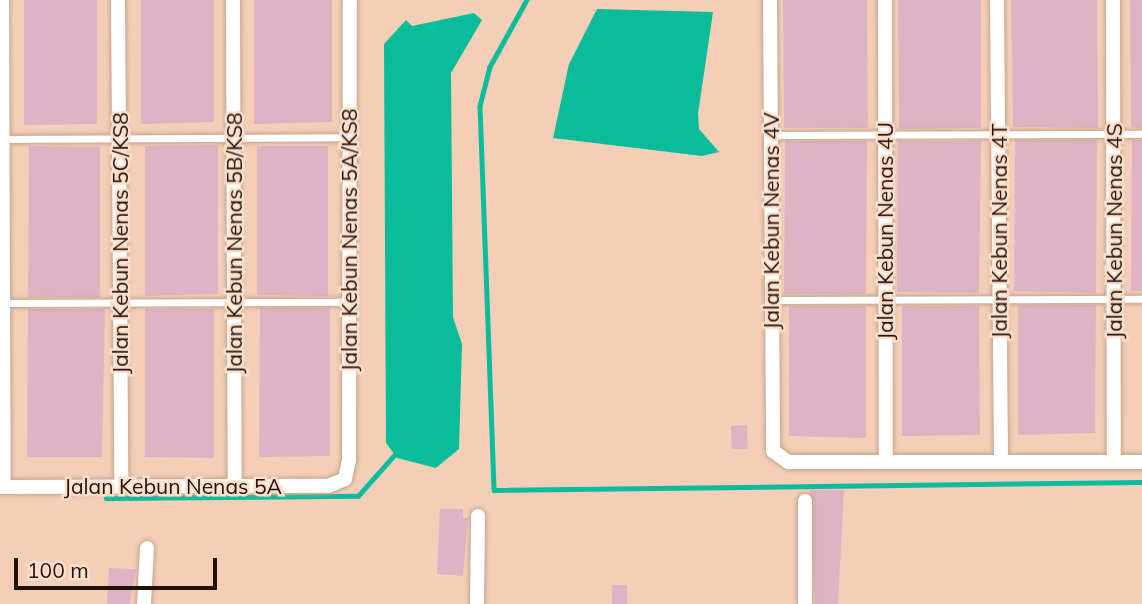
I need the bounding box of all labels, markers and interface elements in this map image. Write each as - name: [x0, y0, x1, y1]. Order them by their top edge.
- street label: Jalan Kebun Nenas 5A/KS8: [336, 109, 362, 371]
- street label: Jalan Kebun Nenas 5C/KS8: [107, 112, 133, 374]
- street label: Jalan Kebun Nenas 5B/KS8: [221, 112, 247, 374]
- street label: Jalan Kebun Nenas 4V: [758, 112, 784, 330]
- street label: Jalan Kebun Nenas 4U: [872, 122, 898, 340]
- street label: Jalan Kebun Nenas 4T: [986, 123, 1012, 339]
- street label: Jalan Kebun Nenas 4S: [1101, 123, 1127, 339]
- street label: Jalan Kebun Nenas 5A: [64, 473, 282, 499]
- scale bar: [18, 544, 220, 588]
- text: 100 m: [27, 557, 89, 583]

